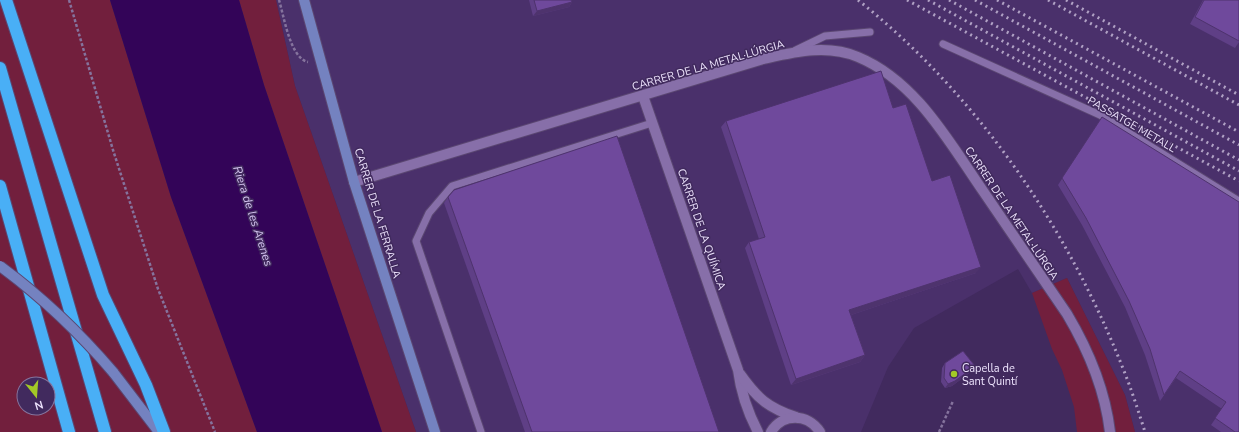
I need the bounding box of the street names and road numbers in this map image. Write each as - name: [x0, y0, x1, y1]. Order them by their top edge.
- street label: CARRER DE LA METAL·LÚRGIA: [630, 36, 786, 94]
- street label: PASSATGE METALL: [1085, 93, 1179, 156]
- street label: CARRER DE LA METAL·LÚRGIA: [961, 143, 1063, 283]
- street label: CARRER DE LA FERRALLA: [351, 146, 404, 280]
- street label: CARRER DE LA QUÍMICA: [674, 166, 730, 292]

